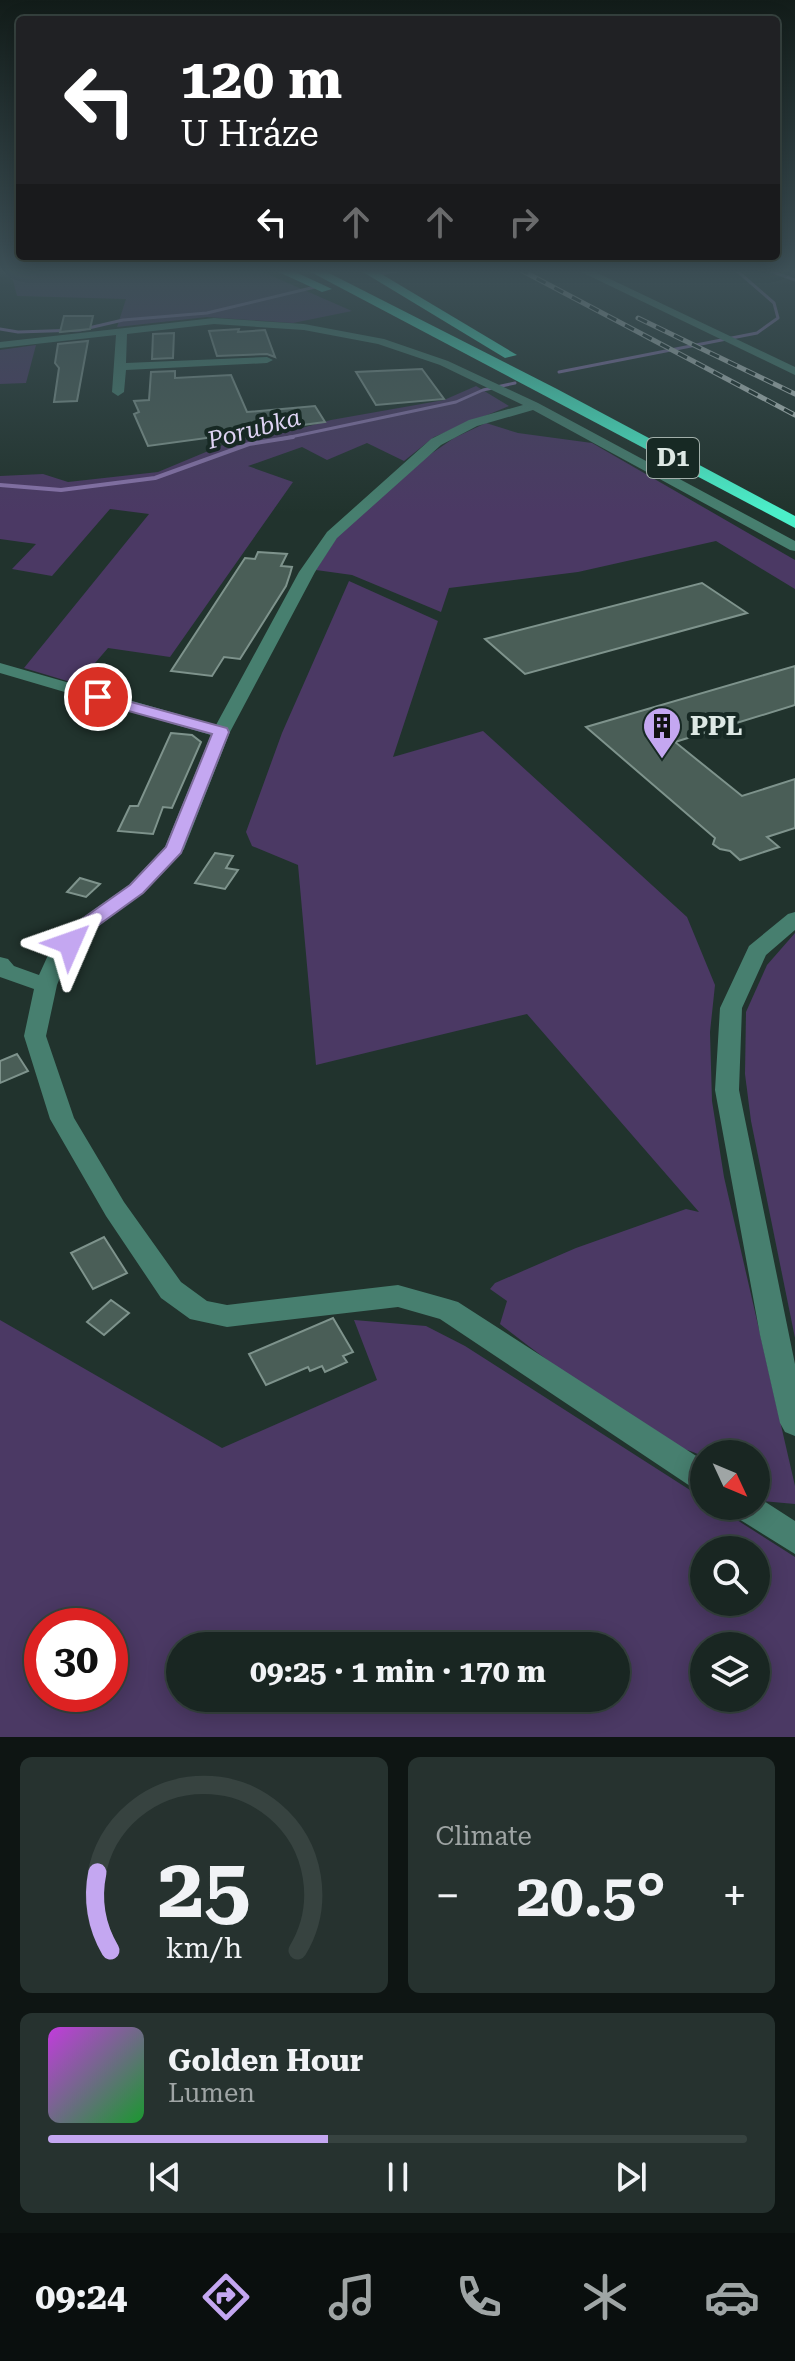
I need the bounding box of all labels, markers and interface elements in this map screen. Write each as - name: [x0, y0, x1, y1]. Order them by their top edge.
- text: 120 m: [180, 46, 342, 112]
- icon: left: [48, 48, 152, 152]
- text: U Hráze: [180, 113, 319, 155]
- icon: left: [250, 200, 294, 244]
- icon: ahead: [334, 200, 378, 244]
- icon: ahead: [418, 200, 462, 244]
- icon: right: [502, 200, 546, 244]
- water label: Porubka: [203, 403, 304, 455]
- road number: D1: [647, 438, 699, 478]
- pin: [64, 663, 132, 731]
- icon: arrive: [76, 675, 120, 719]
- building icon: PPL: [641, 705, 683, 760]
- place label: PPL: [690, 711, 742, 741]
- position arrow: [28, 901, 112, 985]
- north arrow: [690, 1440, 770, 1520]
- map controls: [690, 1440, 770, 1712]
- button: search: [690, 1536, 770, 1616]
- speed limit sign: 30: [24, 1608, 128, 1712]
- button: layers: [690, 1632, 770, 1712]
- text: 09:25 · 1 min · 170 m: [250, 1654, 546, 1689]
- text: Climate: [436, 1821, 532, 1851]
- text: 25: [157, 1840, 250, 1937]
- text: 20.5°: [516, 1860, 666, 1931]
- text: −: [436, 1870, 460, 1922]
- text: +: [722, 1870, 747, 1922]
- text: km/h: [165, 1931, 242, 1965]
- text: Golden Hour: [168, 2043, 363, 2078]
- text: Lumen: [168, 2078, 255, 2108]
- icon: previous: [143, 2155, 187, 2199]
- icon: pause: [376, 2155, 420, 2199]
- icon: next: [609, 2155, 653, 2199]
- icon: directions: [198, 2269, 254, 2325]
- icon: music: [324, 2269, 380, 2325]
- icon: phone: [451, 2269, 507, 2325]
- icon: climate: [577, 2269, 633, 2325]
- icon: car: [704, 2269, 760, 2325]
- text: 09:24: [35, 2276, 127, 2318]

